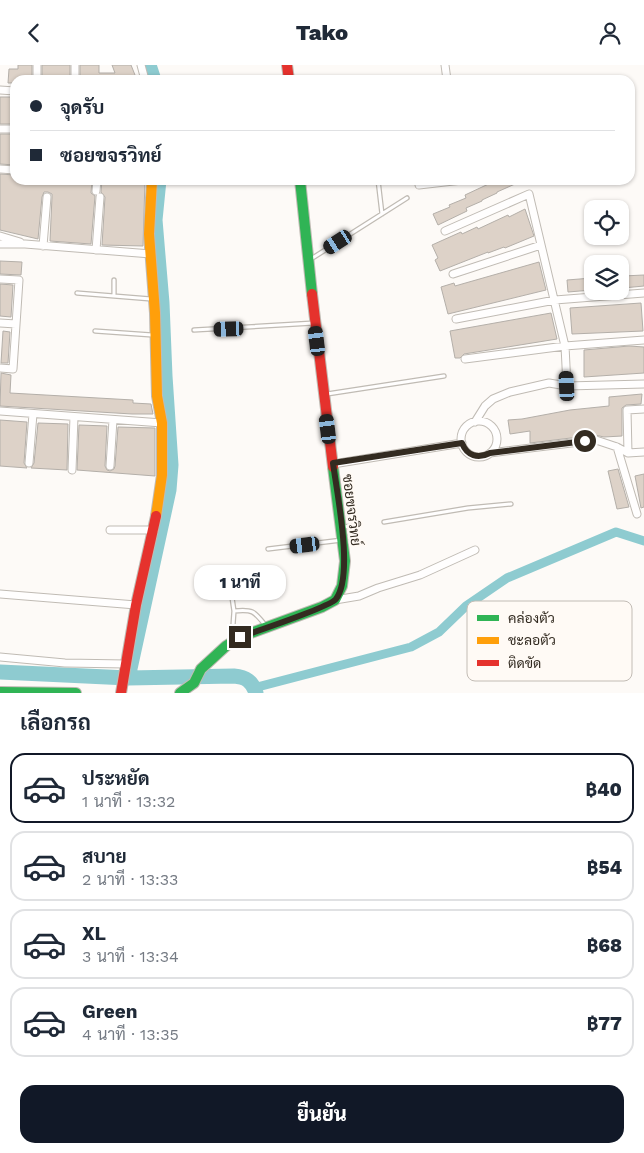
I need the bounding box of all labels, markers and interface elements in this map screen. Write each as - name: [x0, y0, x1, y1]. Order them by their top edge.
- icon: back: [20, 19, 48, 47]
- icon: person: [596, 19, 624, 47]
- text: Tako: [296, 20, 348, 45]
- text: จุดรับ: [60, 96, 104, 119]
- text: ซอยขจรวิทย์: [60, 144, 162, 167]
- map controls: [584, 200, 629, 300]
- button: locate: [584, 200, 629, 245]
- car: [321, 228, 354, 256]
- button: layers: [584, 255, 629, 300]
- car: [213, 321, 244, 337]
- car: [307, 325, 326, 357]
- car: [558, 371, 575, 401]
- car: [318, 413, 337, 445]
- route start: [574, 430, 596, 452]
- street label: ซอยขจรวิทย์: [340, 473, 365, 547]
- car: [289, 536, 320, 554]
- callout: 1 นาที: [194, 565, 286, 599]
- text: 1 นาที: [219, 573, 261, 592]
- legend: [467, 601, 632, 681]
- text: คล่องตัว: [508, 610, 555, 626]
- route end: [229, 626, 251, 648]
- text: ชะลอตัว: [508, 632, 556, 648]
- text: ติดขัด: [508, 655, 541, 671]
- text: เลือกรถ: [20, 710, 91, 735]
- icon: car: [22, 766, 67, 811]
- text: ประหยัด: [82, 767, 150, 790]
- text: ฿40: [586, 778, 622, 801]
- text: 1 นาที · 13:32: [82, 792, 175, 811]
- icon: car: [22, 844, 67, 889]
- text: สบาย: [82, 845, 127, 868]
- text: ฿54: [587, 856, 622, 879]
- text: 2 นาที · 13:33: [82, 870, 178, 889]
- icon: car: [22, 922, 67, 967]
- text: XL: [82, 922, 106, 945]
- text: ฿68: [587, 934, 622, 957]
- text: 3 นาที · 13:34: [82, 947, 179, 966]
- icon: car: [22, 1000, 67, 1045]
- text: Green: [82, 1000, 138, 1023]
- text: ฿77: [587, 1012, 622, 1035]
- text: 4 นาที · 13:35: [82, 1025, 179, 1044]
- button: ยืนยัน: [20, 1085, 624, 1143]

